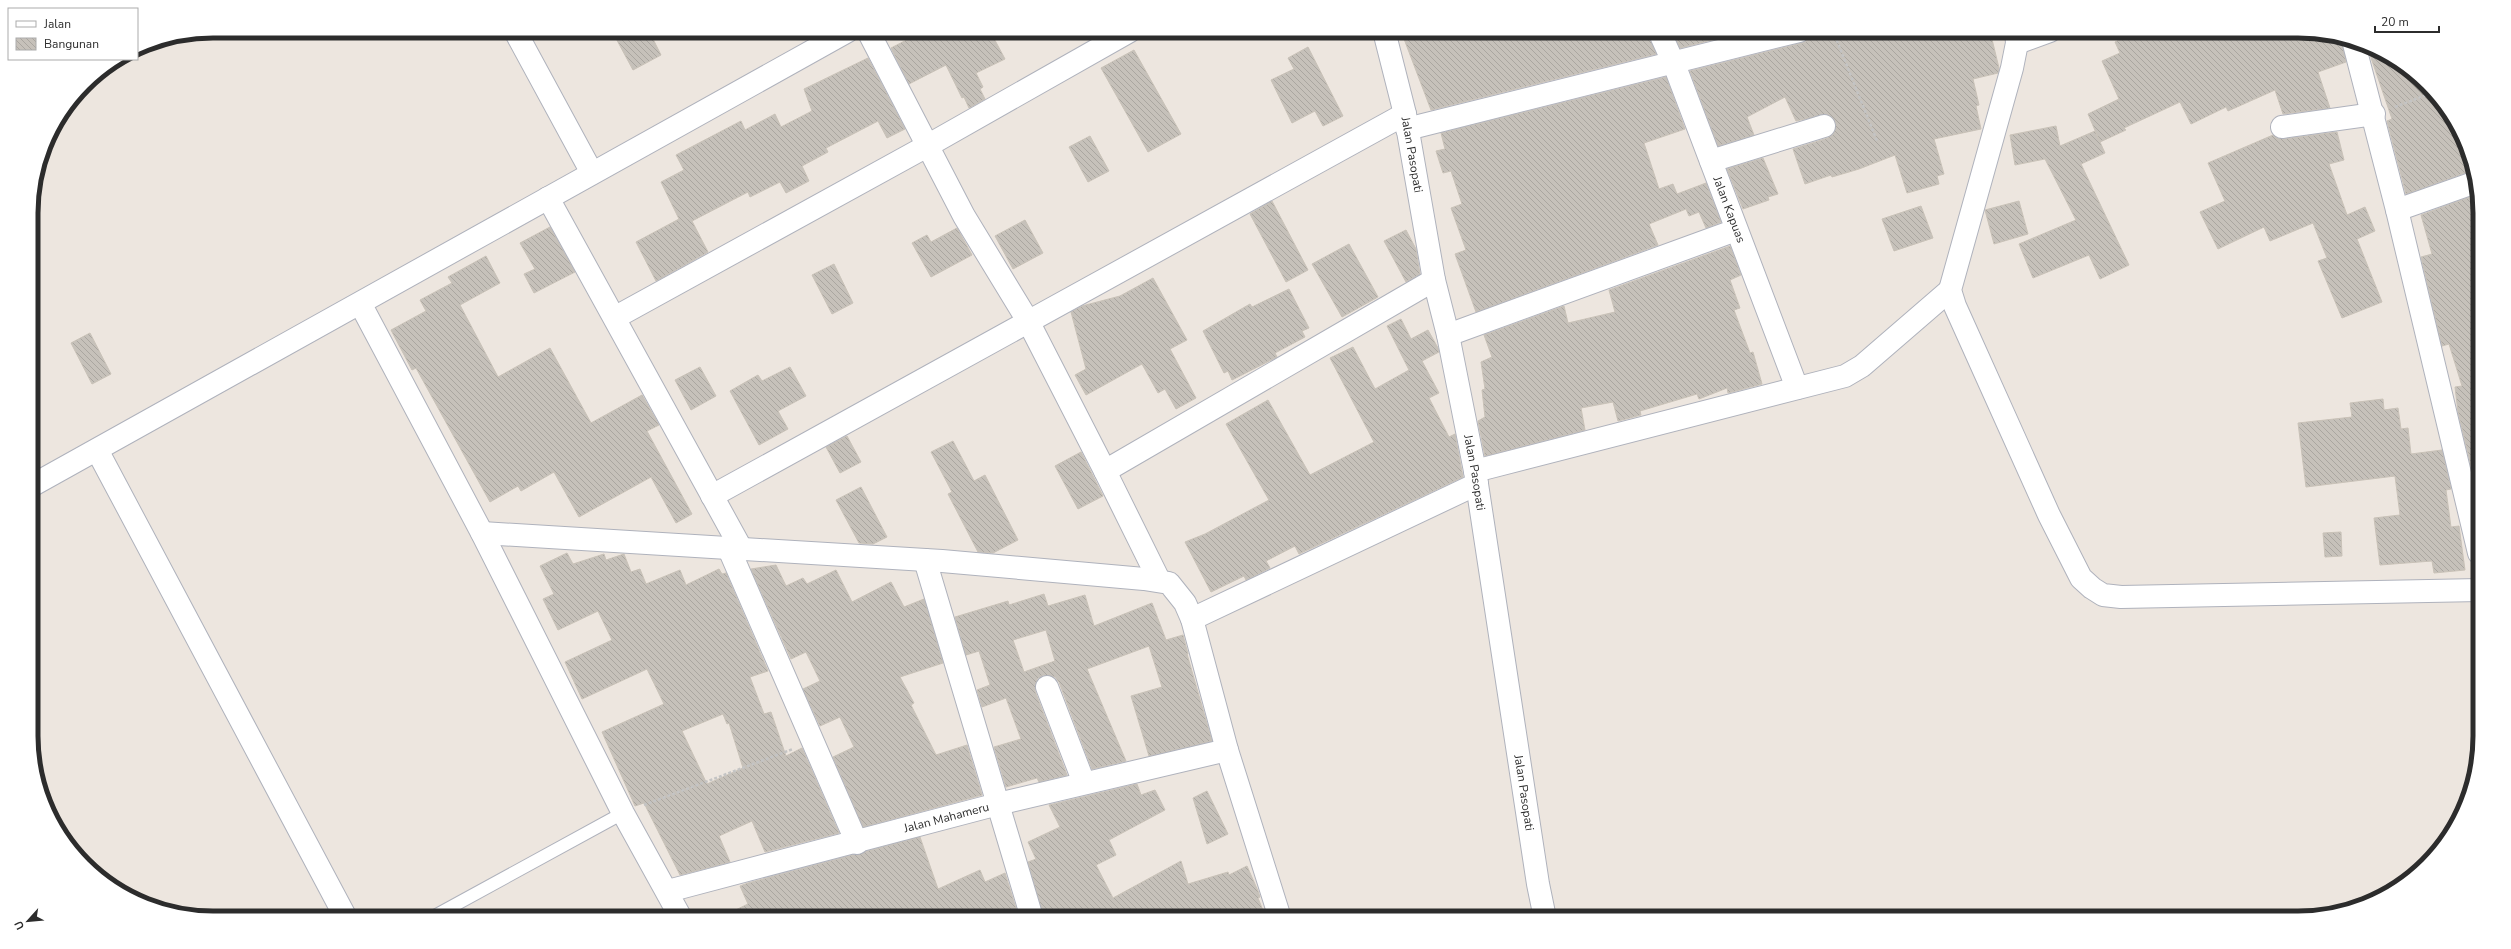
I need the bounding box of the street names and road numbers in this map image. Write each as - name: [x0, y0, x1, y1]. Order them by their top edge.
- street label: Jalan Pasopati: [1397, 115, 1427, 194]
- street label: Jalan Kapuas: [1709, 173, 1749, 245]
- street label: Jalan Pasopati: [1460, 432, 1489, 512]
- street label: Jalan Pasopati: [1510, 753, 1538, 832]
- street label: Jalan Mahameru: [901, 799, 991, 837]

